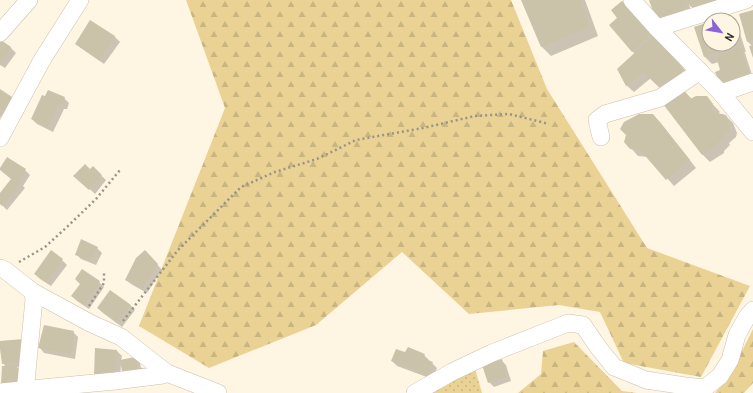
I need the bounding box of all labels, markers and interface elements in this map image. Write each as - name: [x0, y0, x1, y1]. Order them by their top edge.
- north arrow: [701, 12, 741, 52]
- text: N: [723, 31, 737, 44]

